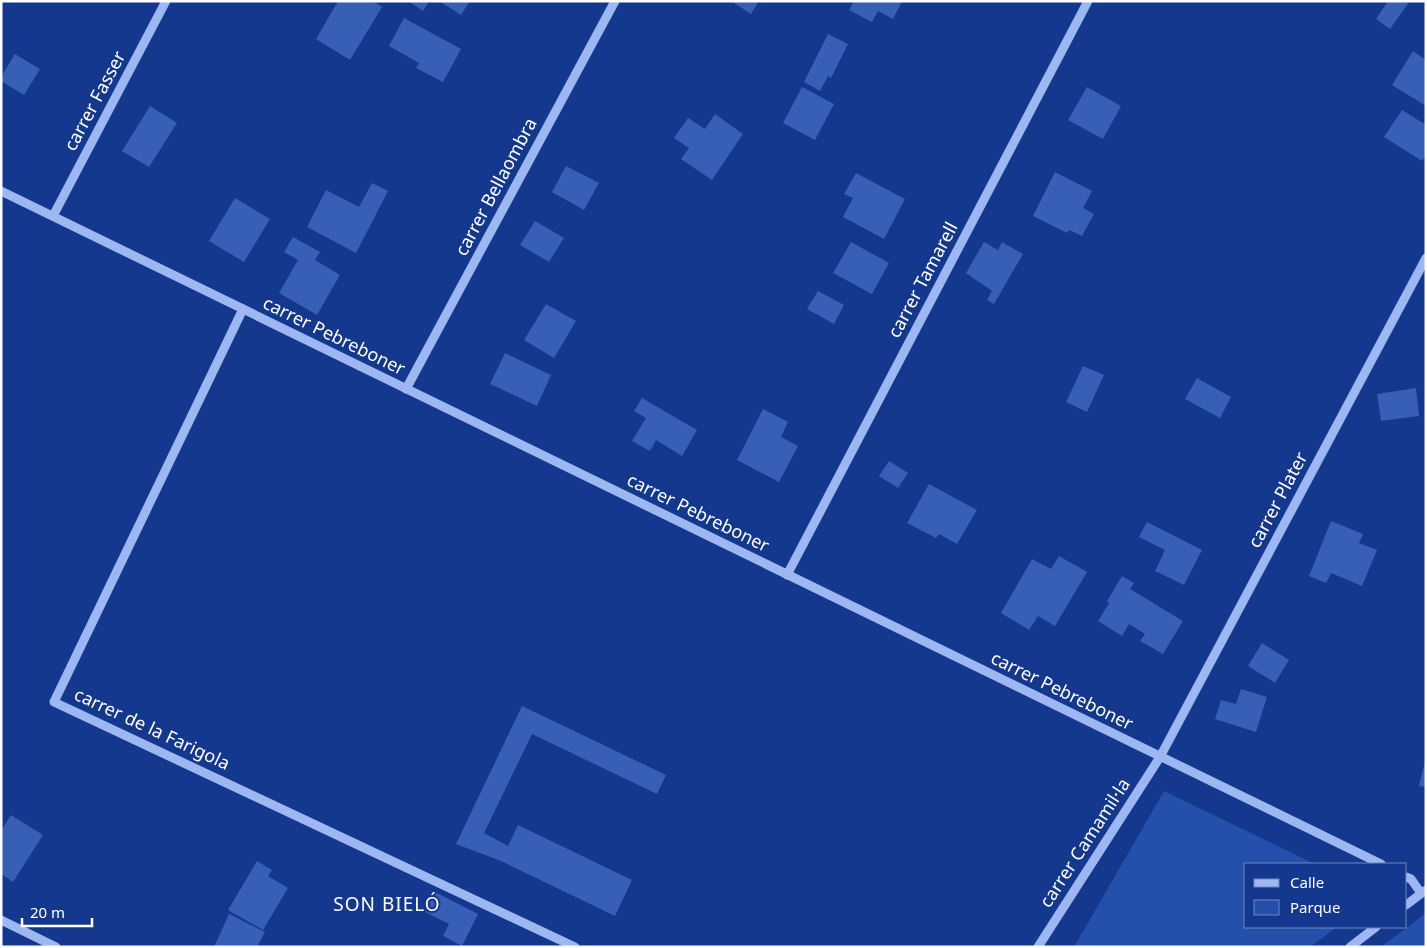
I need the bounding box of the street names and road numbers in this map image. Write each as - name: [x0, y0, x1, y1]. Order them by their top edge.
- street label: carrer Fasser: [58, 46, 131, 155]
- street label: carrer Bellaombra: [449, 113, 542, 260]
- street label: carrer Tamarell: [882, 218, 963, 342]
- street label: carrer Pebreboner: [259, 290, 410, 380]
- street label: carrer Plater: [1242, 447, 1313, 552]
- street label: carrer Pebreboner: [623, 467, 774, 557]
- street label: carrer Pebreboner: [987, 645, 1138, 735]
- street label: carrer de la Farigola: [71, 681, 234, 775]
- street label: carrer Camamil·la: [1033, 773, 1135, 912]

